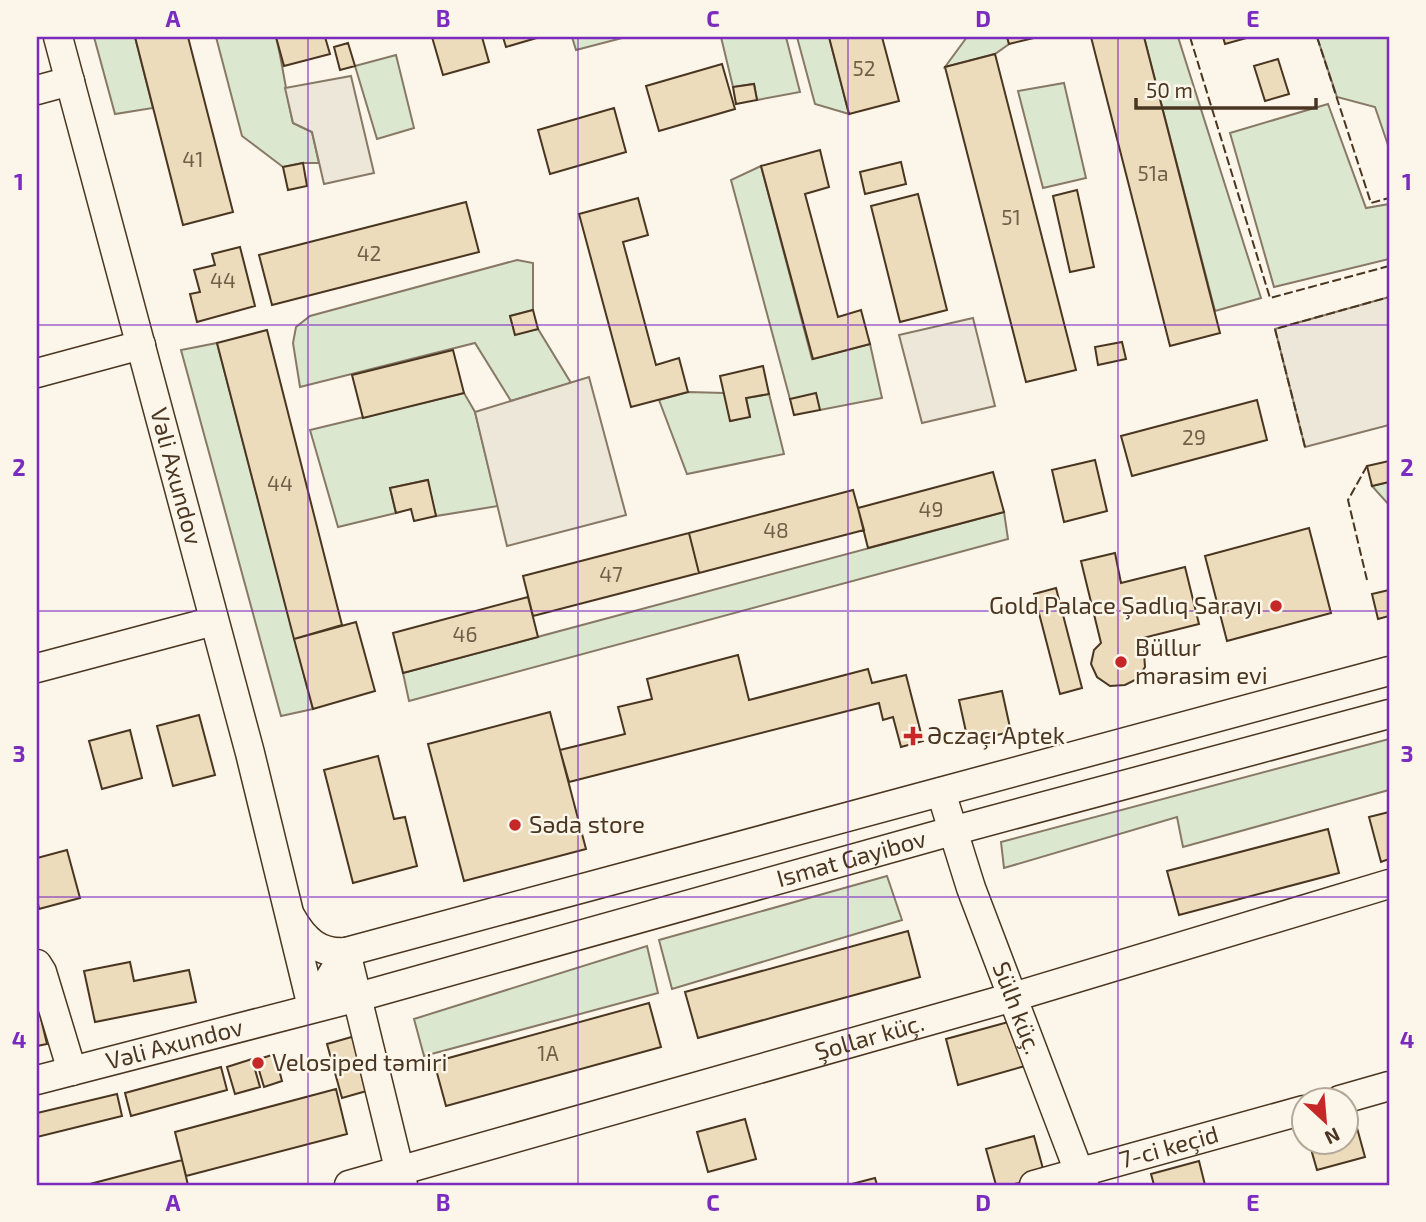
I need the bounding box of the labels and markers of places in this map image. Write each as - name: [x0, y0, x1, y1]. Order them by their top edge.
- place label: Gold Palace Şadlıq Sarayı: [989, 590, 1262, 620]
- marker: Gold Palace Şadlıq Sarayı: [1268, 598, 1284, 614]
- place label: Büllur mərasim evi: [1135, 632, 1268, 689]
- marker: Büllur mərasim evi: [1113, 654, 1129, 670]
- place label: Əczaçı Aptek: [927, 720, 1065, 750]
- marker: Əczaçı Aptek: [905, 728, 921, 744]
- place label: Səda store: [529, 809, 645, 838]
- marker: Səda store: [507, 817, 523, 833]
- place label: Velosiped təmiri: [272, 1047, 448, 1076]
- marker: Velosiped təmiri: [250, 1055, 266, 1071]

